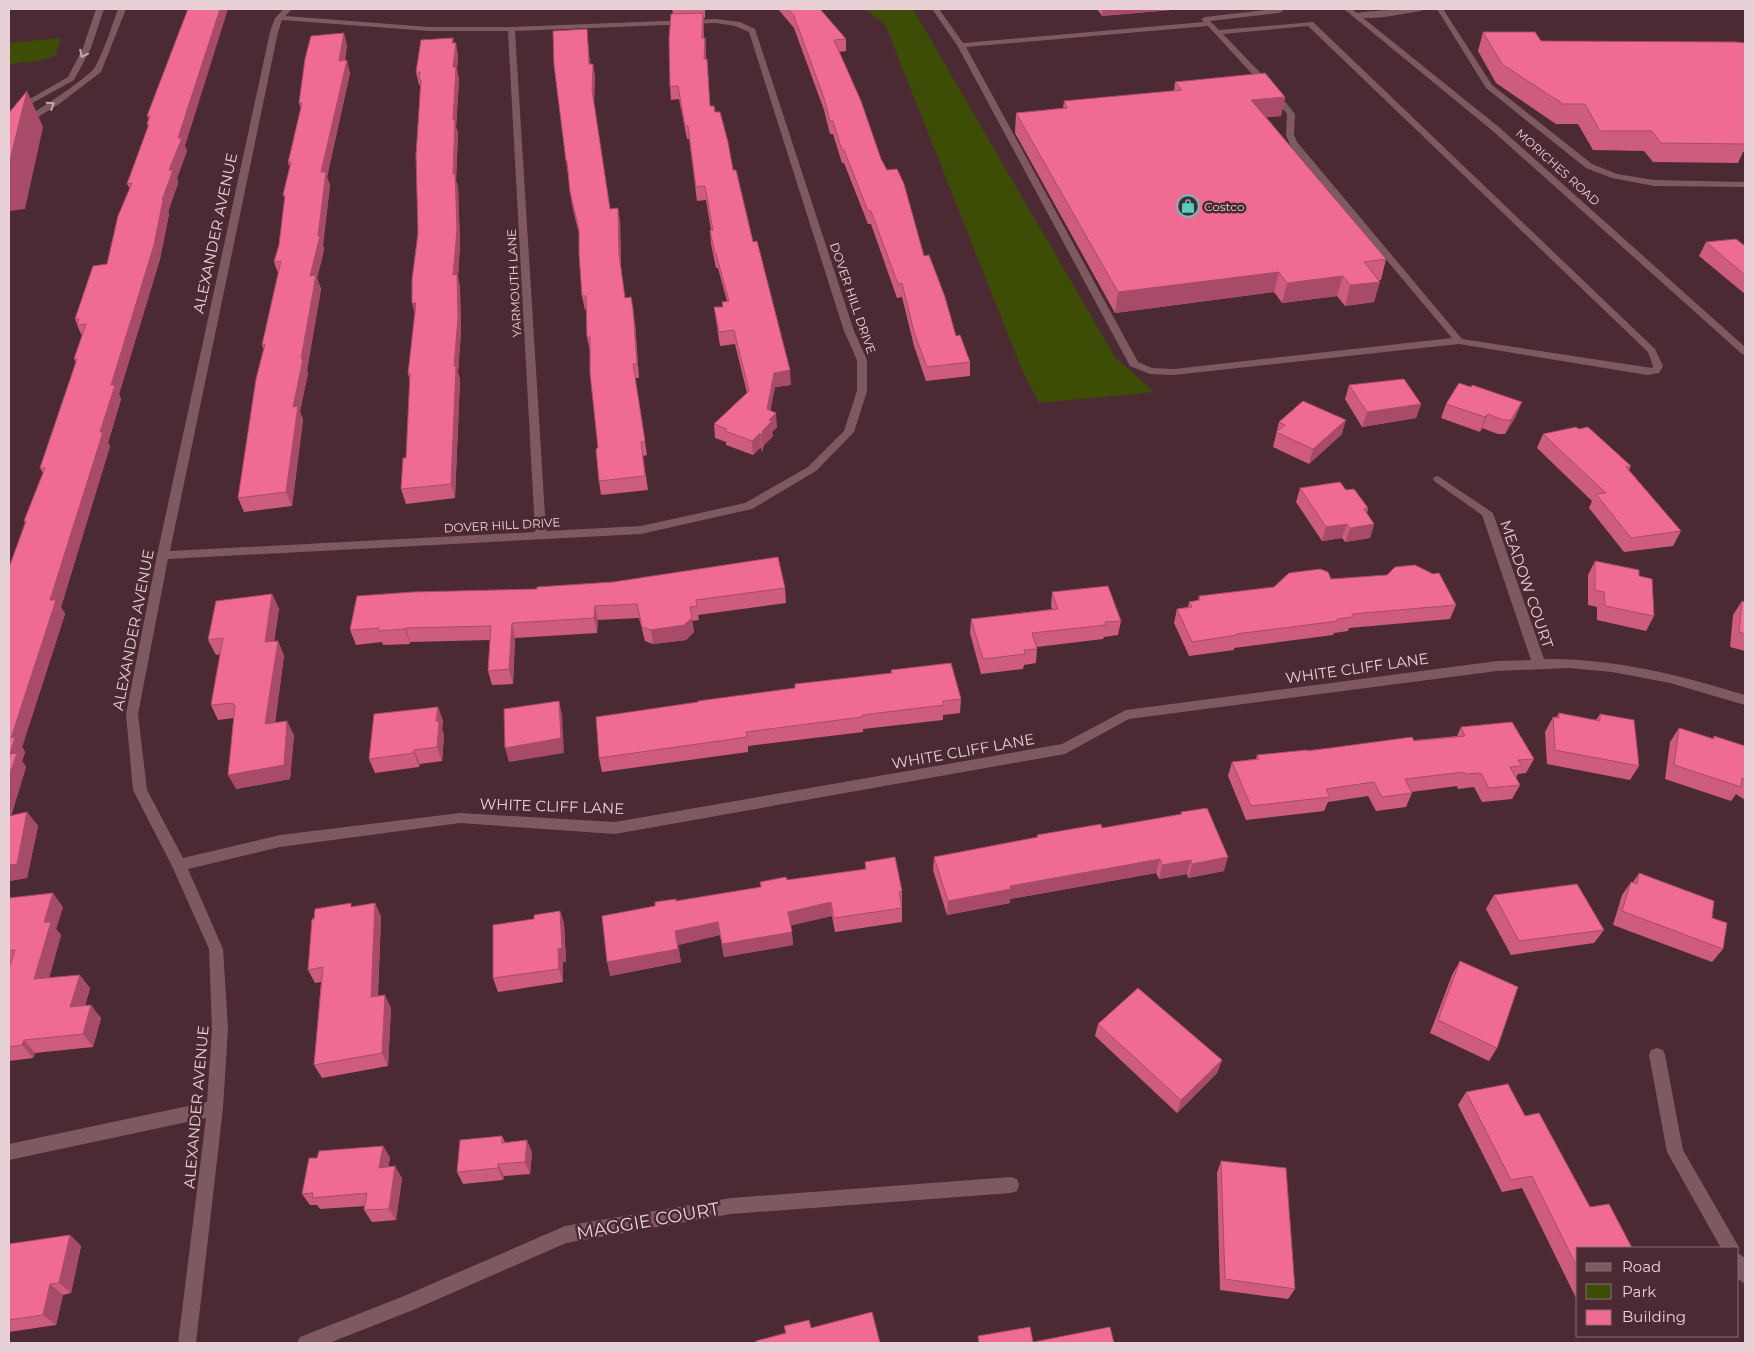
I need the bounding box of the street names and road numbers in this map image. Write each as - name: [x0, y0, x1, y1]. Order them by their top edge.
- street label: MORICHES ROAD: [1513, 125, 1603, 209]
- street label: ALEXANDER AVENUE: [189, 151, 241, 315]
- street label: YARMOUTH LANE: [504, 228, 524, 338]
- street label: DOVER HILL DRIVE: [827, 240, 879, 356]
- street label: DOVER HILL DRIVE: [443, 514, 561, 536]
- street label: MEADOW COURT: [1496, 517, 1558, 651]
- street label: ALEXANDER AVENUE: [108, 548, 158, 712]
- street label: WHITE CLIFF LANE: [1284, 649, 1430, 687]
- street label: WHITE CLIFF LANE: [890, 729, 1036, 773]
- street label: WHITE CLIFF LANE: [479, 794, 625, 818]
- street label: ALEXANDER AVENUE: [179, 1025, 213, 1189]
- street label: MAGGIE COURT: [575, 1197, 722, 1244]

